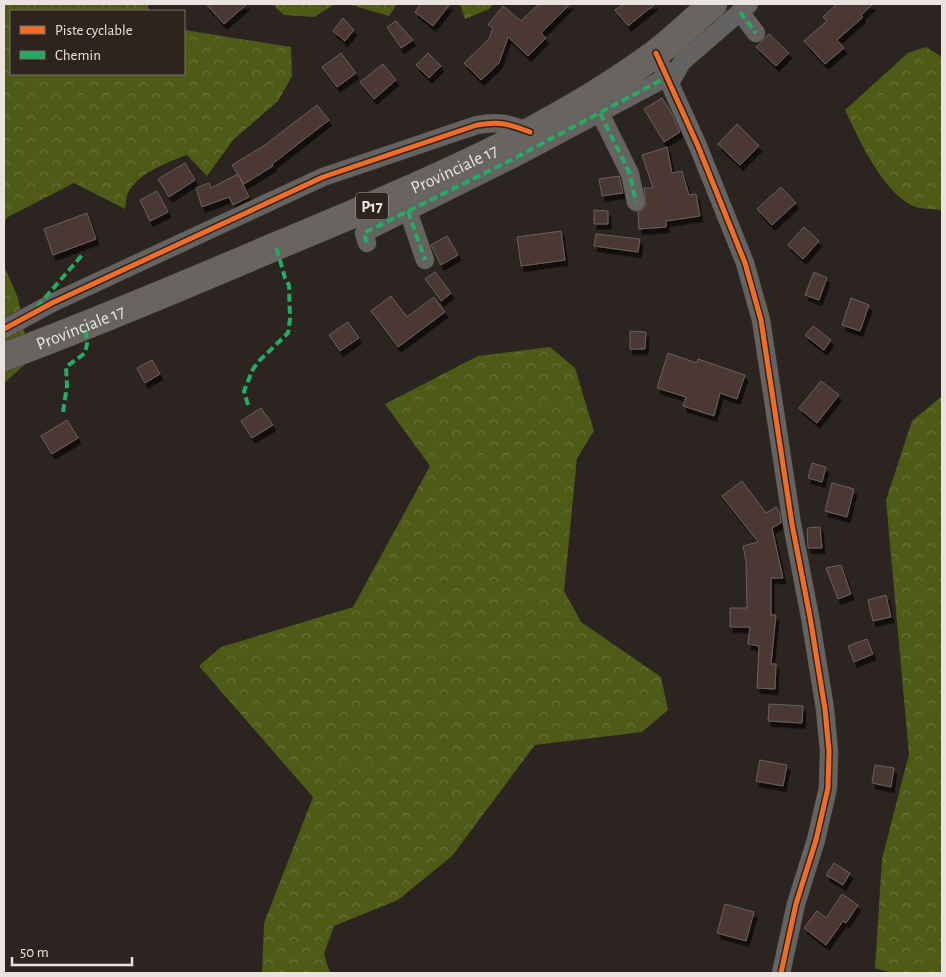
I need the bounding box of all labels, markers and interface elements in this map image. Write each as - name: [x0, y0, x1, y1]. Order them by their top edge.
- legend: [10, 10, 185, 75]
- text: Piste cyclable: [55, 23, 133, 38]
- text: Chemin: [55, 48, 101, 63]
- street label: Provinciale 17: [408, 142, 501, 198]
- road number: P17: [356, 192, 388, 220]
- street label: Provinciale 17: [34, 303, 128, 354]
- scale bar: [12, 934, 132, 966]
- text: 50 m: [20, 945, 49, 960]

